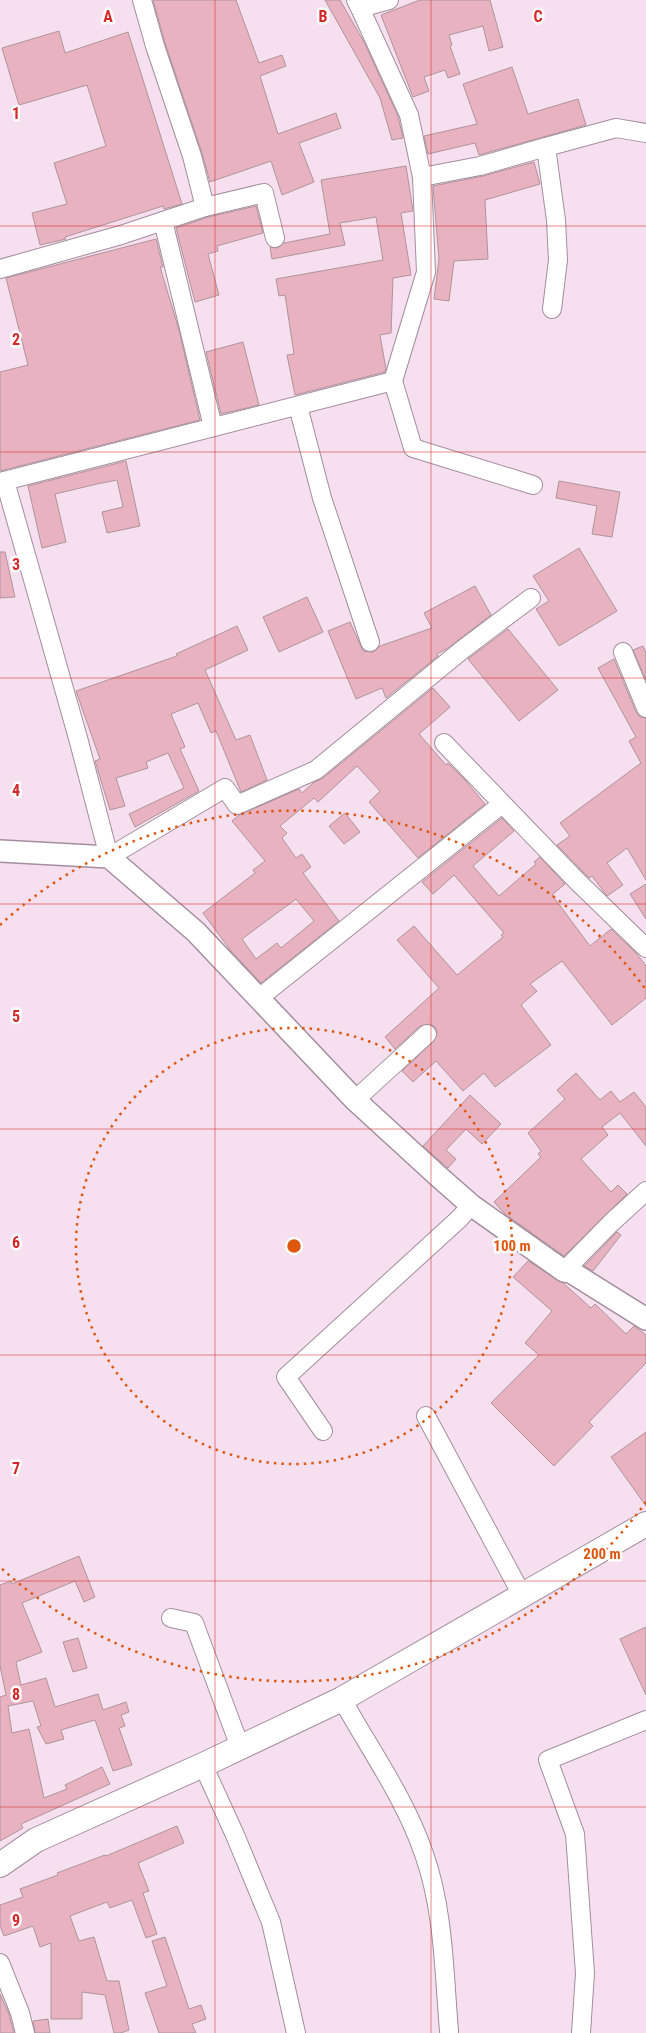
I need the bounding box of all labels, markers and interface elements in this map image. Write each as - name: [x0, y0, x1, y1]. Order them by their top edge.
- text: A: [103, 7, 113, 26]
- text: B: [319, 7, 328, 26]
- text: C: [533, 7, 543, 26]
- text: 1: [12, 104, 20, 123]
- text: 2: [12, 330, 20, 349]
- text: 3: [12, 555, 20, 574]
- text: 4: [12, 781, 20, 800]
- text: 5: [12, 1007, 20, 1026]
- text: 6: [12, 1233, 20, 1252]
- centre of rings: [285, 1237, 303, 1255]
- text: 100 m: [493, 1237, 531, 1255]
- text: 7: [12, 1459, 20, 1478]
- text: 200 m: [583, 1545, 621, 1563]
- text: 8: [12, 1685, 20, 1704]
- text: 9: [12, 1911, 20, 1930]

